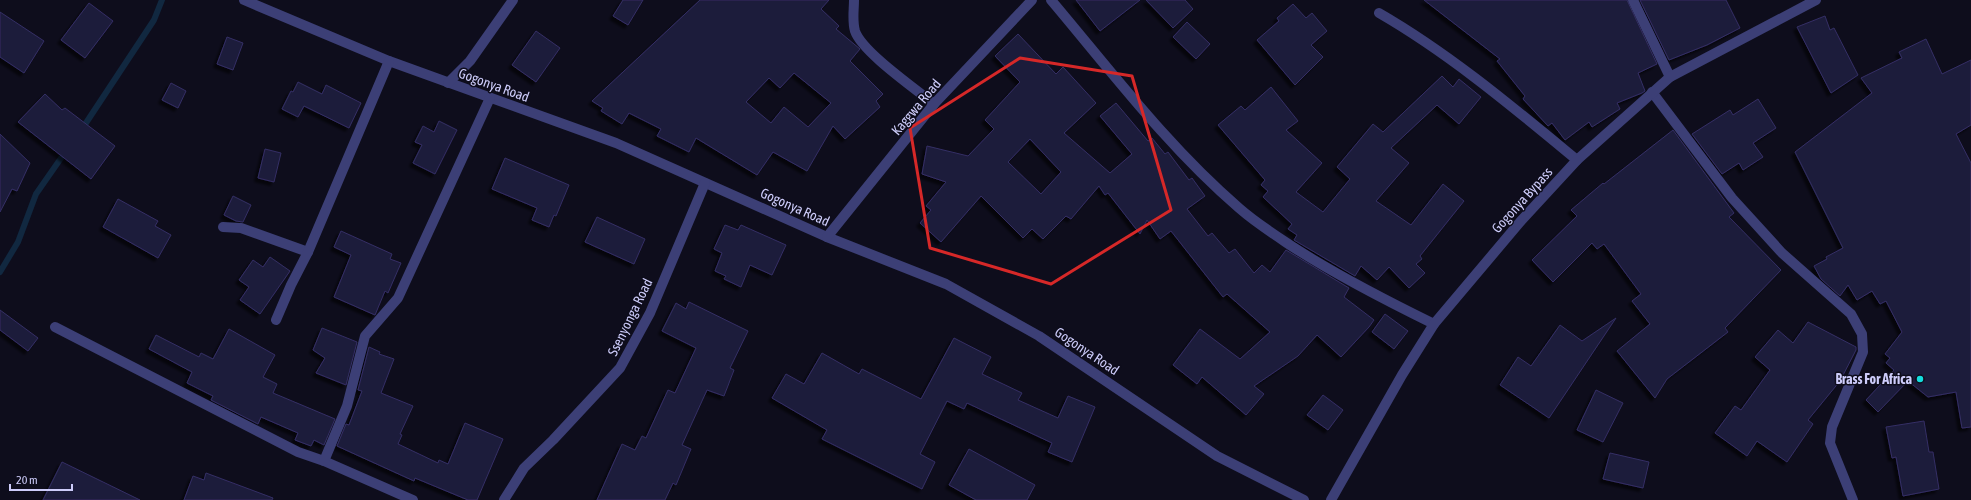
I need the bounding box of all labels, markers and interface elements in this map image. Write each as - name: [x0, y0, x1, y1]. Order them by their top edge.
- street label: Gogonya Road: [457, 65, 531, 105]
- street label: Kaggwa Road: [888, 76, 944, 138]
- street label: Gogonya Bypass: [1488, 164, 1556, 236]
- street label: Gogonya Road: [758, 185, 832, 229]
- street label: Ssenyonga Road: [604, 276, 656, 358]
- street label: Gogonya Road: [1052, 324, 1122, 378]
- place label: Brass For Africa: [1835, 371, 1912, 387]
- marker: Brass For Africa: [1915, 374, 1925, 384]
- scale bar: [10, 466, 72, 492]
- text: 20 m: [16, 473, 38, 487]

